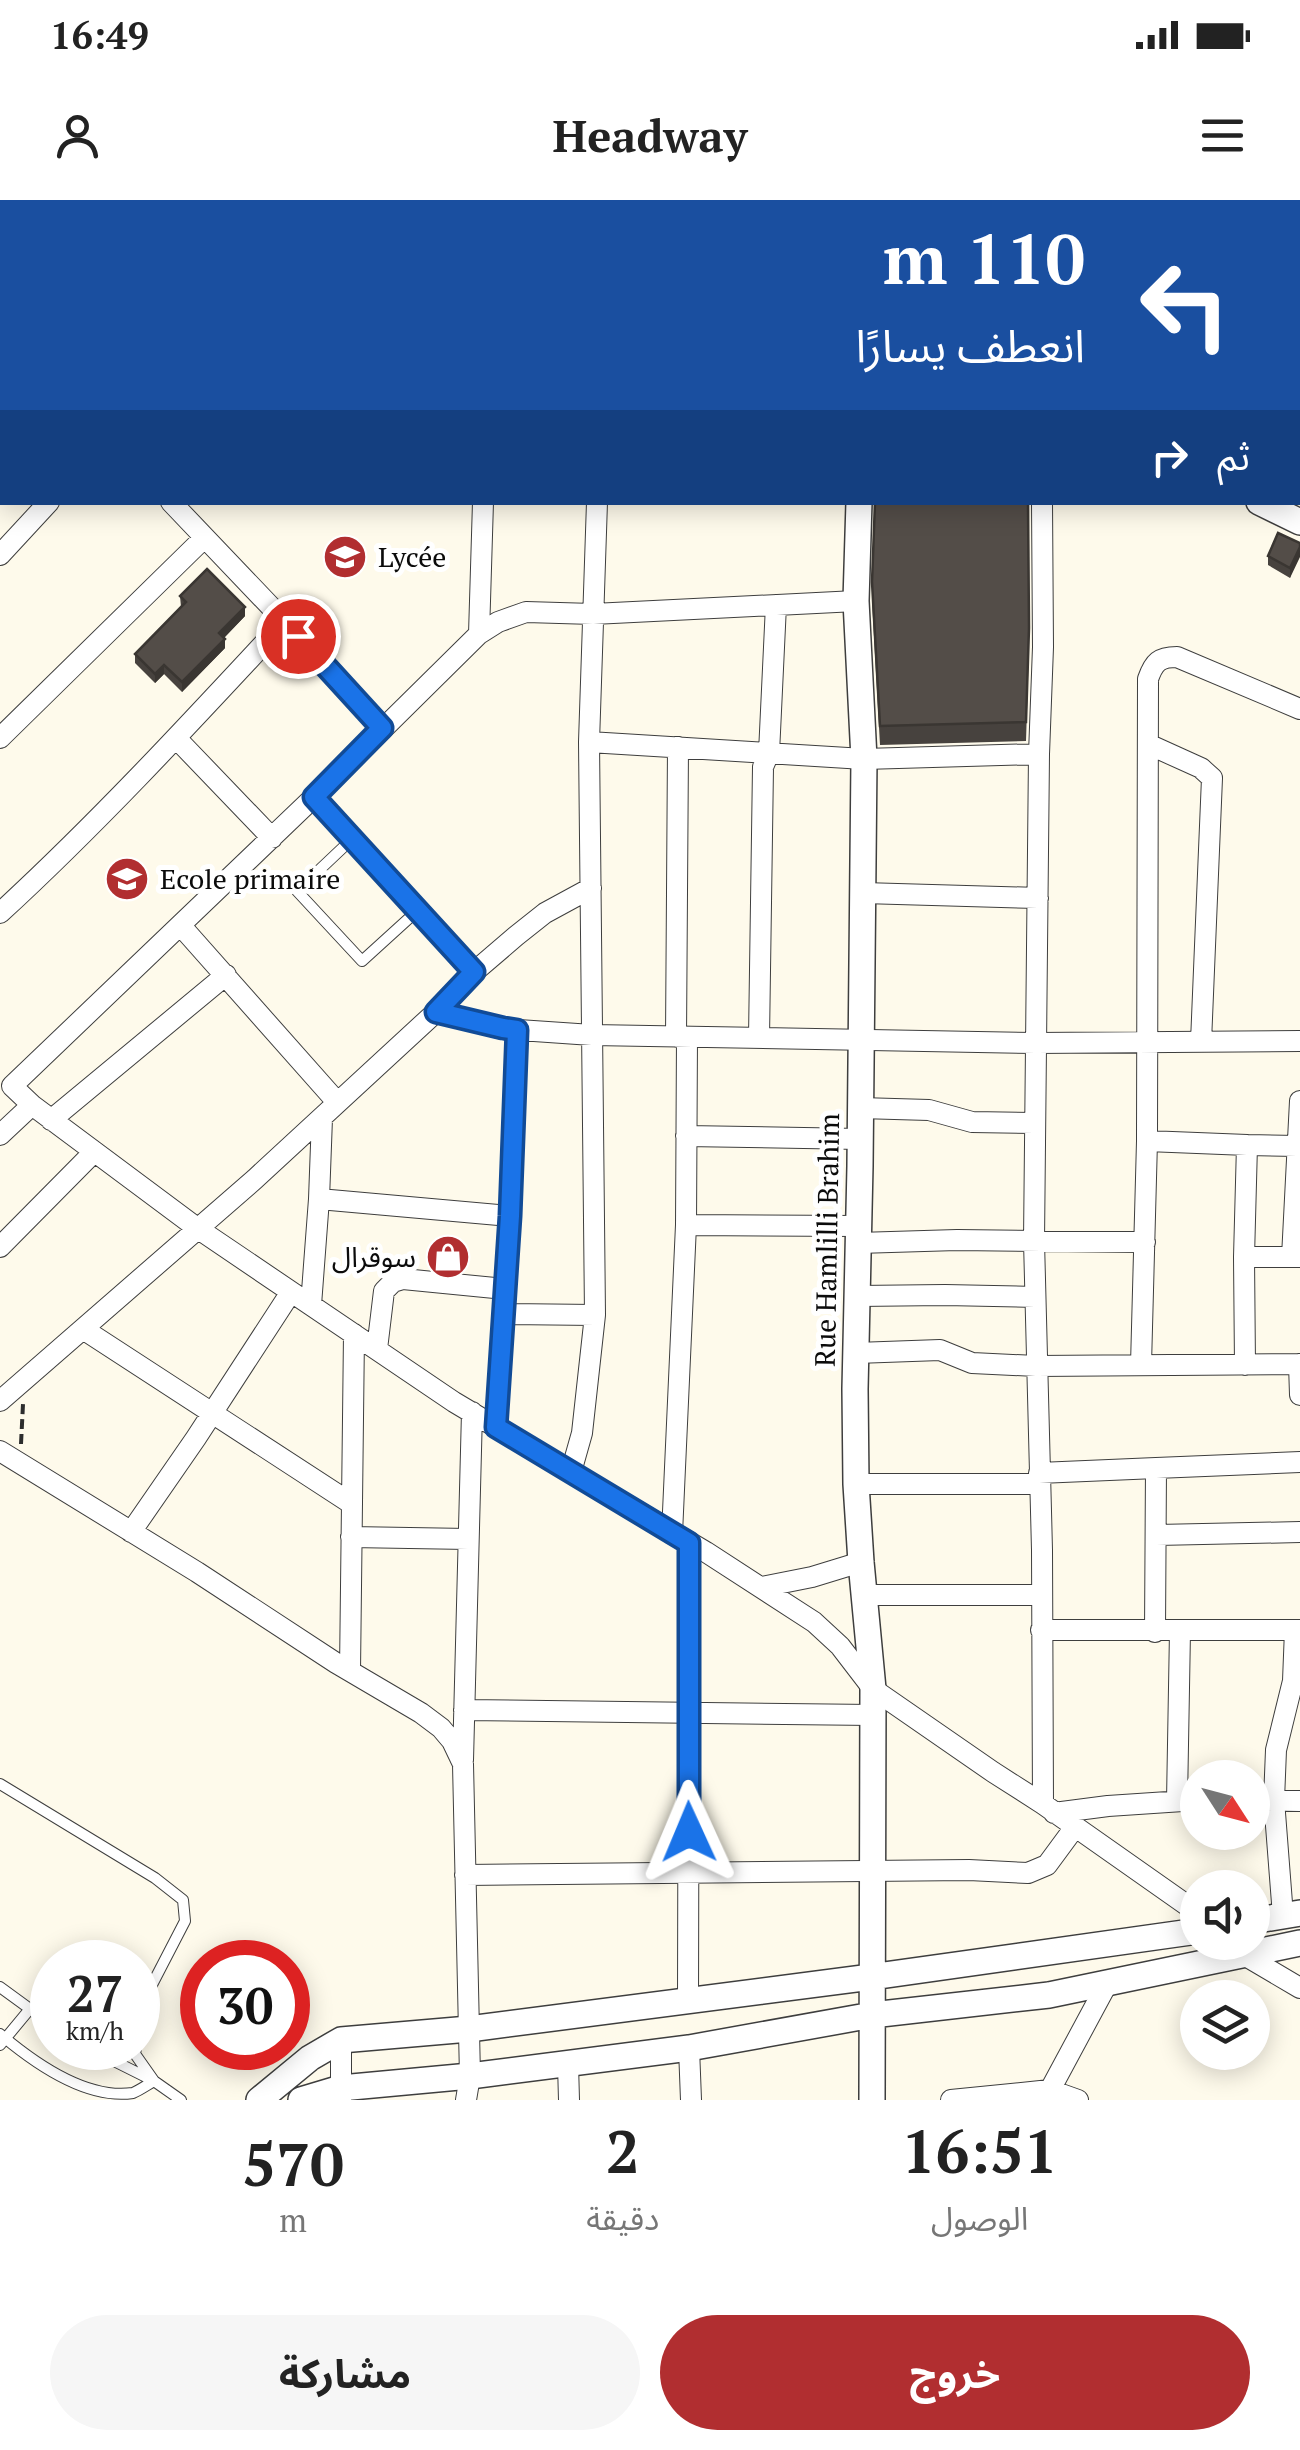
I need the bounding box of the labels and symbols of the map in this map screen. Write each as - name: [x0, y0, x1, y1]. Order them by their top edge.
- school or university icon: Lycée: [322, 534, 368, 580]
- place label: Lycée: [378, 538, 446, 575]
- pin: [256, 594, 341, 679]
- school or university icon: Ecole primaire: [104, 856, 150, 902]
- place label: Ecole primaire: [160, 860, 340, 897]
- street label: Rue Hamlilli Brahim: [806, 1113, 847, 1367]
- shop icon: سوقرال: [425, 1234, 471, 1280]
- place label: سوقرال: [332, 1238, 416, 1275]
- north arrow: [1180, 1760, 1270, 1850]
- position arrow: [637, 1780, 741, 1884]
- speed limit sign: 30: [180, 1940, 310, 2070]

